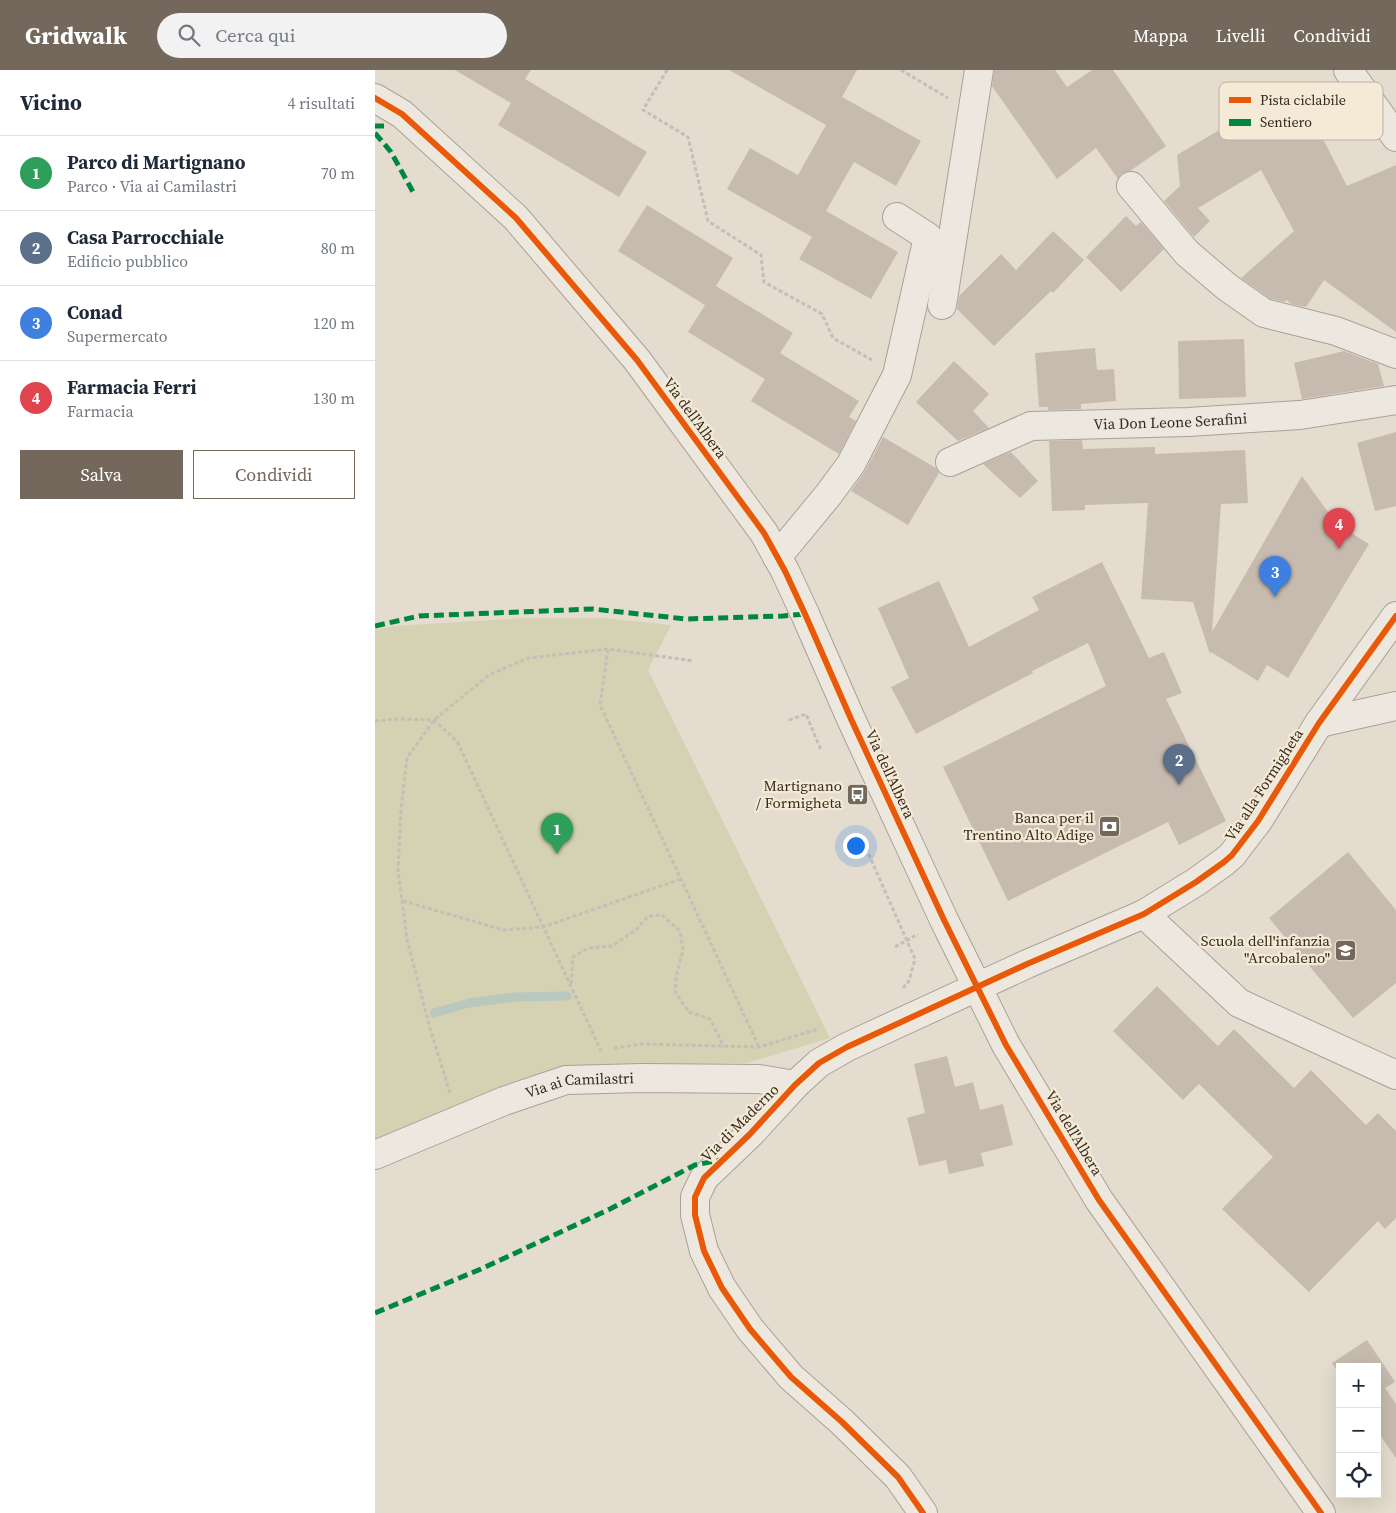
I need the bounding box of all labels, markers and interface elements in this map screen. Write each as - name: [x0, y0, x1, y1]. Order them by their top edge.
- search box: [157, 13, 507, 58]
- text: Gridwalk: [25, 19, 127, 52]
- icon: search: [175, 21, 203, 49]
- text: Cerca qui: [215, 22, 295, 48]
- text: Mappa: [1133, 23, 1188, 48]
- text: Livelli: [1216, 23, 1266, 48]
- text: Condividi: [1294, 23, 1371, 48]
- legend: [1219, 82, 1383, 140]
- text: Vicino: [20, 88, 82, 117]
- text: Pista ciclabile: [1260, 90, 1346, 110]
- text: 4 risultati: [287, 92, 355, 114]
- text: Sentiero: [1260, 112, 1312, 132]
- text: Parco di Martignano: [67, 149, 246, 175]
- text: 1: [32, 162, 40, 184]
- text: 70 m: [321, 162, 355, 184]
- text: Parco · Via ai Camilastri: [67, 175, 237, 197]
- text: Casa Parrocchiale: [67, 224, 224, 250]
- text: 2: [32, 237, 40, 259]
- text: 80 m: [321, 237, 355, 259]
- text: Edificio pubblico: [67, 250, 188, 272]
- text: Conad: [67, 299, 123, 325]
- text: 3: [32, 312, 40, 334]
- text: 120 m: [313, 312, 355, 334]
- text: Supermercato: [67, 325, 168, 347]
- street label: Via dell'Albera: [659, 373, 732, 463]
- text: Farmacia Ferri: [67, 374, 197, 400]
- text: 4: [32, 387, 40, 409]
- text: 130 m: [313, 387, 355, 409]
- text: Farmacia: [67, 400, 134, 422]
- street label: Via Don Leone Serafini: [1093, 407, 1248, 434]
- button: Salva: [20, 450, 183, 499]
- button: Condividi: [193, 450, 355, 499]
- pin: 4: [1323, 508, 1355, 549]
- pin: 3: [1259, 556, 1291, 597]
- street label: Via alla Formigheta: [1219, 724, 1308, 845]
- street label: Via dell'Albera: [861, 726, 920, 822]
- pin: 2: [1163, 744, 1195, 785]
- place label: Martignano / Formigheta: [756, 775, 842, 813]
- bus stop icon: Martignano / Formigheta: [846, 783, 870, 807]
- place label: Banca per il Trentino Alto Adige: [963, 807, 1095, 845]
- pin: 1: [541, 813, 573, 854]
- bank icon: Banca per il Trentino Alto Adige: [1098, 815, 1122, 839]
- your location: [843, 833, 869, 859]
- place label: Scuola dell'infanzia "Arcobaleno": [1201, 930, 1330, 968]
- school or university icon: Scuola dell'infanzia "Arcobaleno": [1334, 938, 1358, 962]
- street label: Via ai Camilastri: [522, 1067, 634, 1103]
- street label: Via di Maderno: [696, 1079, 783, 1166]
- street label: Via dell'Albera: [1041, 1086, 1108, 1180]
- map controls: [1336, 1363, 1381, 1498]
- button: +: [1336, 1363, 1381, 1408]
- button: −: [1336, 1408, 1381, 1453]
- button: locate: [1336, 1453, 1381, 1498]

